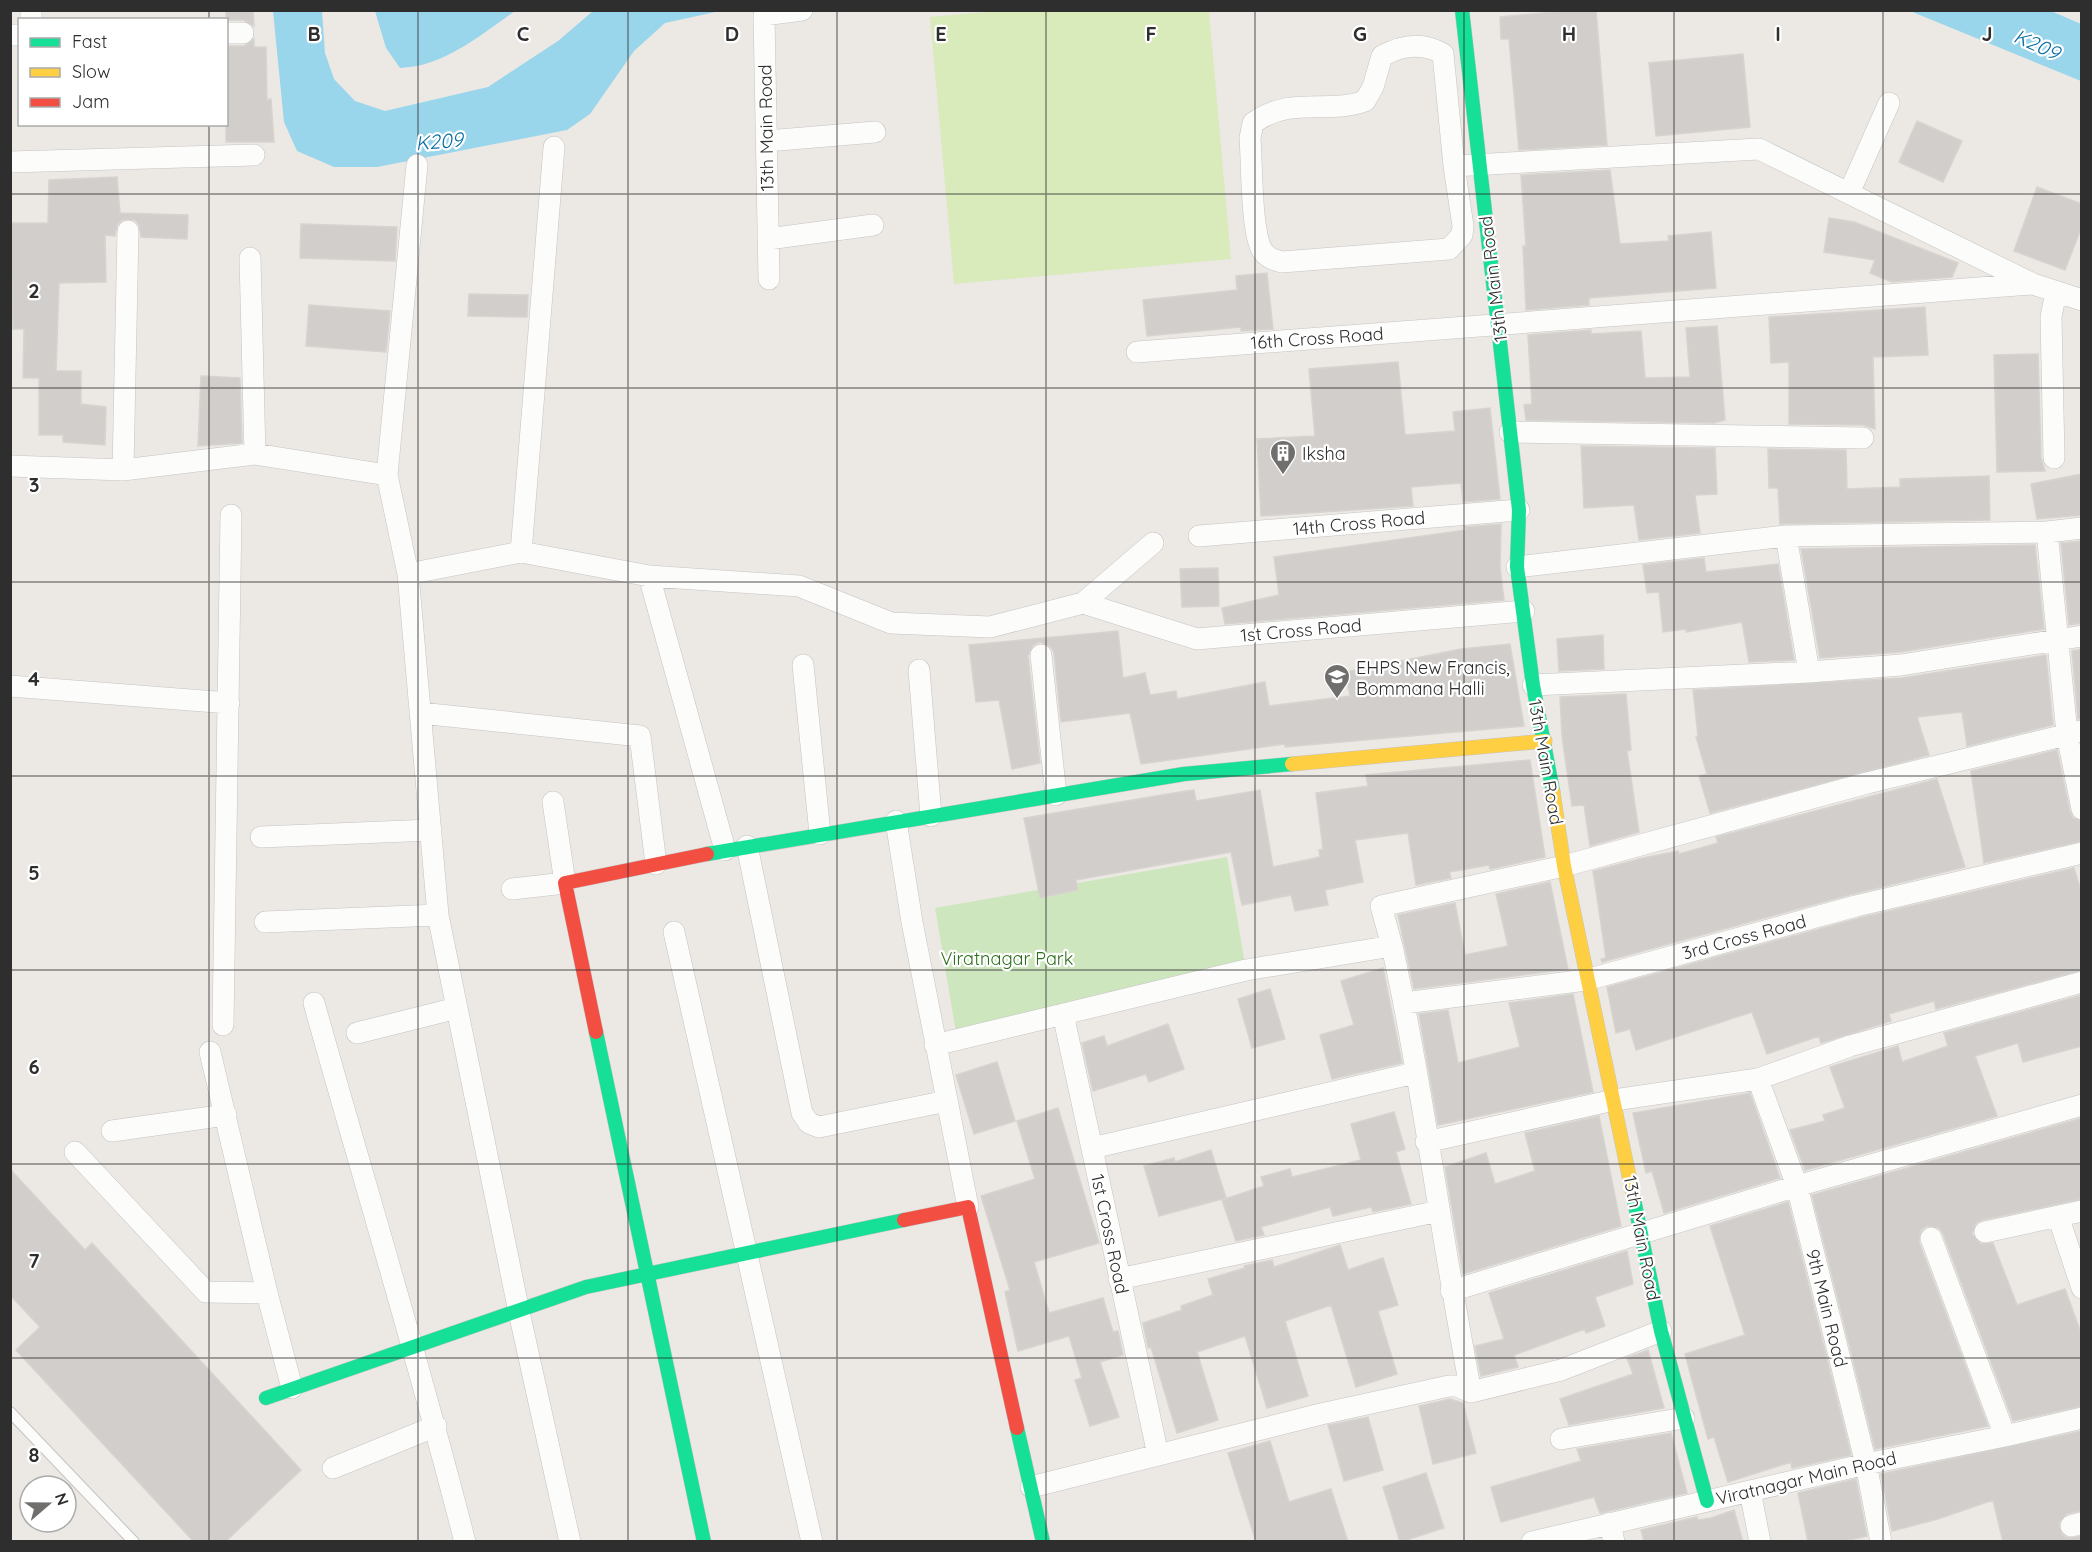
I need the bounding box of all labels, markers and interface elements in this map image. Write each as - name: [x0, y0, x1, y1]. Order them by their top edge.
- legend: [18, 18, 228, 126]
- text: B: [307, 21, 321, 46]
- text: C: [517, 21, 530, 46]
- text: D: [725, 21, 739, 46]
- text: E: [935, 21, 947, 46]
- text: F: [1145, 21, 1157, 46]
- text: G: [1353, 21, 1367, 46]
- text: H: [1562, 21, 1576, 46]
- text: I: [1775, 21, 1781, 46]
- text: J: [1981, 21, 1993, 46]
- water label: K209: [2010, 23, 2066, 66]
- text: Fast: [72, 30, 107, 53]
- text: Slow: [72, 60, 110, 83]
- street label: 13th Main Road: [753, 64, 779, 192]
- text: Jam: [72, 90, 110, 113]
- water label: K209: [414, 126, 466, 156]
- street label: 13th Main Road: [1474, 215, 1512, 343]
- text: 2: [28, 278, 40, 303]
- street label: 16th Cross Road: [1250, 322, 1384, 354]
- building icon: Iksha: [1268, 438, 1298, 476]
- place label: Iksha: [1302, 442, 1346, 465]
- text: 3: [29, 472, 39, 497]
- street label: 14th Cross Road: [1292, 506, 1426, 540]
- street label: 1st Cross Road: [1239, 613, 1363, 647]
- place label: EHPS New Francis, Bommana Halli: [1356, 656, 1510, 700]
- school or university icon: EHPS New Francis, Bommana Halli: [1322, 662, 1352, 700]
- text: 4: [28, 666, 40, 691]
- street label: 13th Main Road: [1524, 697, 1568, 827]
- text: 5: [28, 860, 40, 885]
- street label: 3rd Cross Road: [1679, 909, 1809, 965]
- park label: Viratnagar Park: [941, 947, 1073, 970]
- text: 6: [28, 1054, 40, 1079]
- street label: 1st Cross Road: [1086, 1172, 1134, 1296]
- street label: 13th Main Road: [1619, 1173, 1665, 1303]
- street label: 9th Main Road: [1801, 1247, 1853, 1369]
- text: 7: [29, 1248, 40, 1273]
- text: 8: [29, 1442, 40, 1467]
- street label: Viratnagar Main Road: [1714, 1446, 1898, 1510]
- north arrow: [18, 1474, 78, 1534]
- text: N: [51, 1490, 74, 1508]

